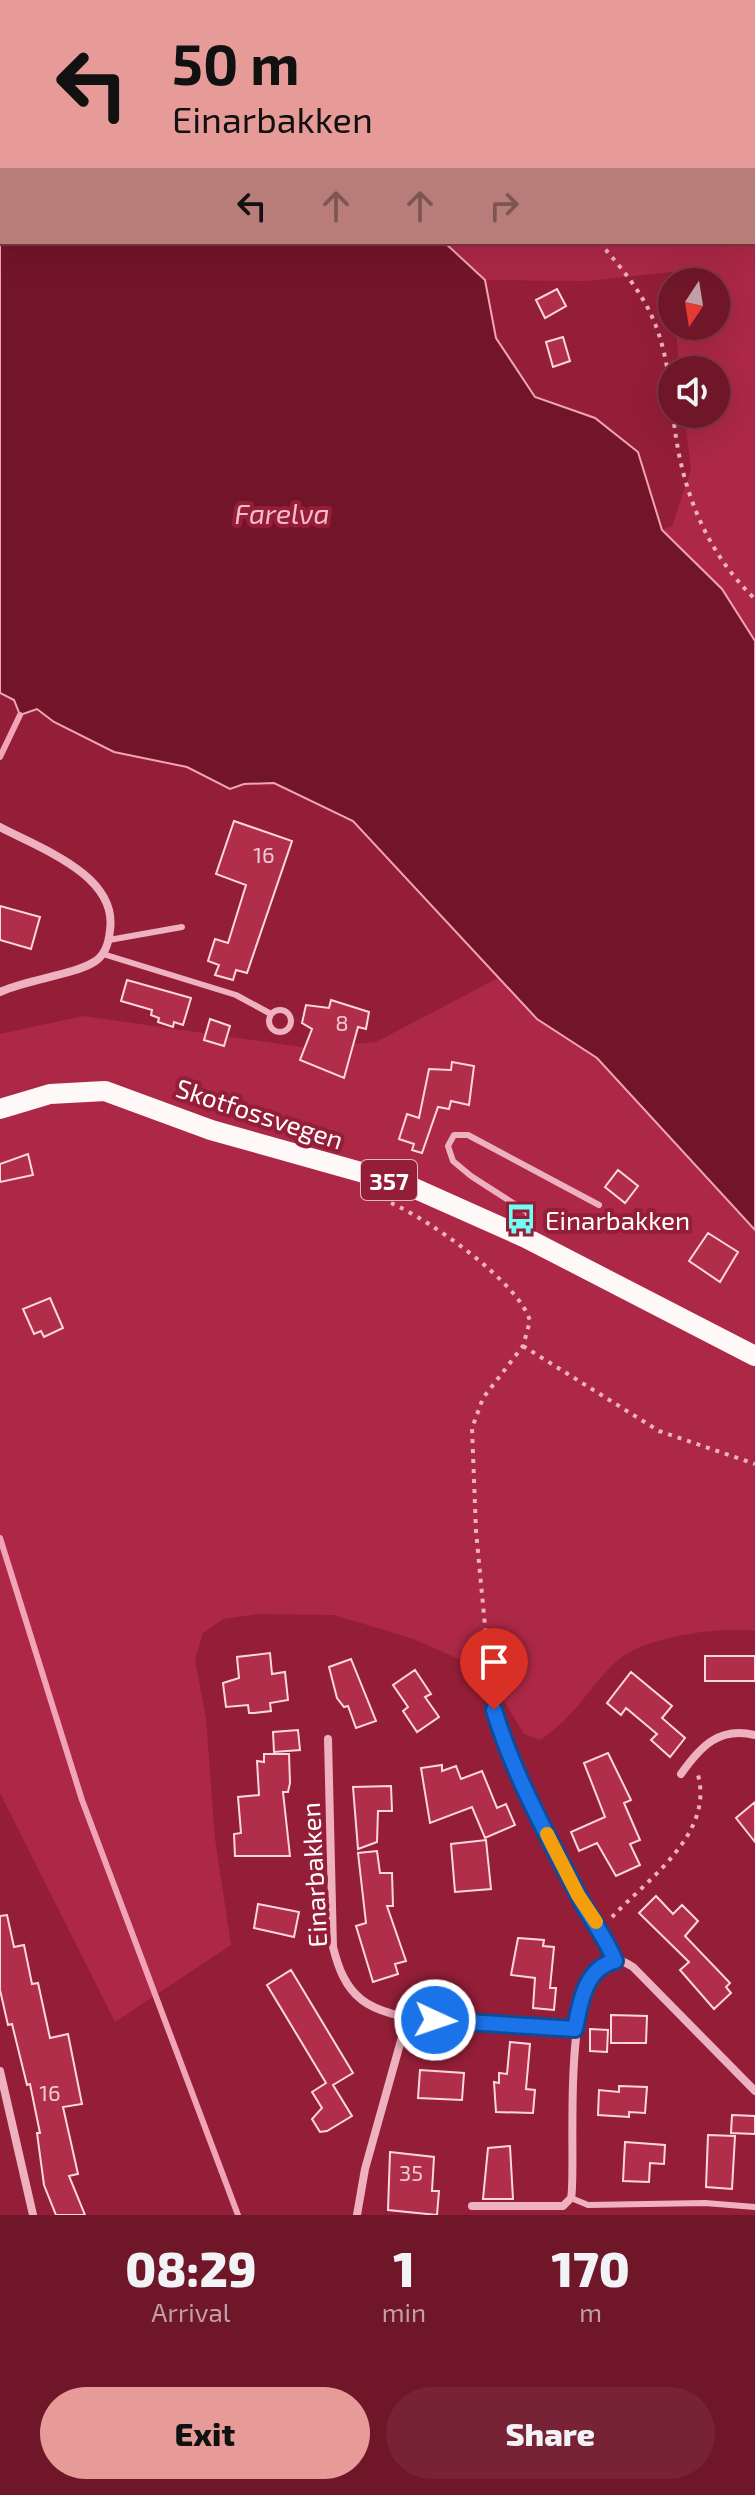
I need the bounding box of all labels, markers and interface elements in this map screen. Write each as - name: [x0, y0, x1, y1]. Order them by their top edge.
- text: 50 m: [172, 29, 300, 96]
- icon: left: [40, 32, 144, 136]
- text: Einarbakken: [172, 97, 373, 140]
- icon: left: [230, 184, 274, 228]
- icon: ahead: [314, 184, 358, 228]
- icon: ahead: [398, 184, 442, 228]
- icon: right: [482, 184, 526, 228]
- north arrow: [658, 268, 730, 340]
- map controls: [658, 268, 730, 428]
- button: sound: [658, 356, 730, 428]
- water label: Farelva: [234, 496, 330, 530]
- house number: 16: [253, 841, 275, 867]
- house number: 8: [335, 1009, 349, 1035]
- street label: Skotfossvegen: [173, 1071, 347, 1155]
- road number: 357: [361, 1160, 417, 1200]
- bus stop icon: Einarbakken: [504, 1202, 538, 1236]
- place label: Einarbakken: [545, 1204, 690, 1235]
- pin: [460, 1628, 528, 1710]
- icon: arrive: [472, 1640, 516, 1684]
- street label: Einarbakken: [294, 1802, 332, 1948]
- position arrow: [393, 1978, 477, 2062]
- house number: 16: [39, 2079, 61, 2105]
- house number: 35: [399, 2159, 423, 2185]
- text: 08:29: [125, 2239, 257, 2297]
- text: 1: [393, 2239, 415, 2297]
- text: 170: [551, 2239, 630, 2297]
- text: Arrival: [151, 2296, 230, 2327]
- text: min: [382, 2296, 426, 2327]
- text: m: [579, 2296, 602, 2327]
- button: Exit: [40, 2387, 370, 2479]
- button: Share: [386, 2387, 715, 2479]

